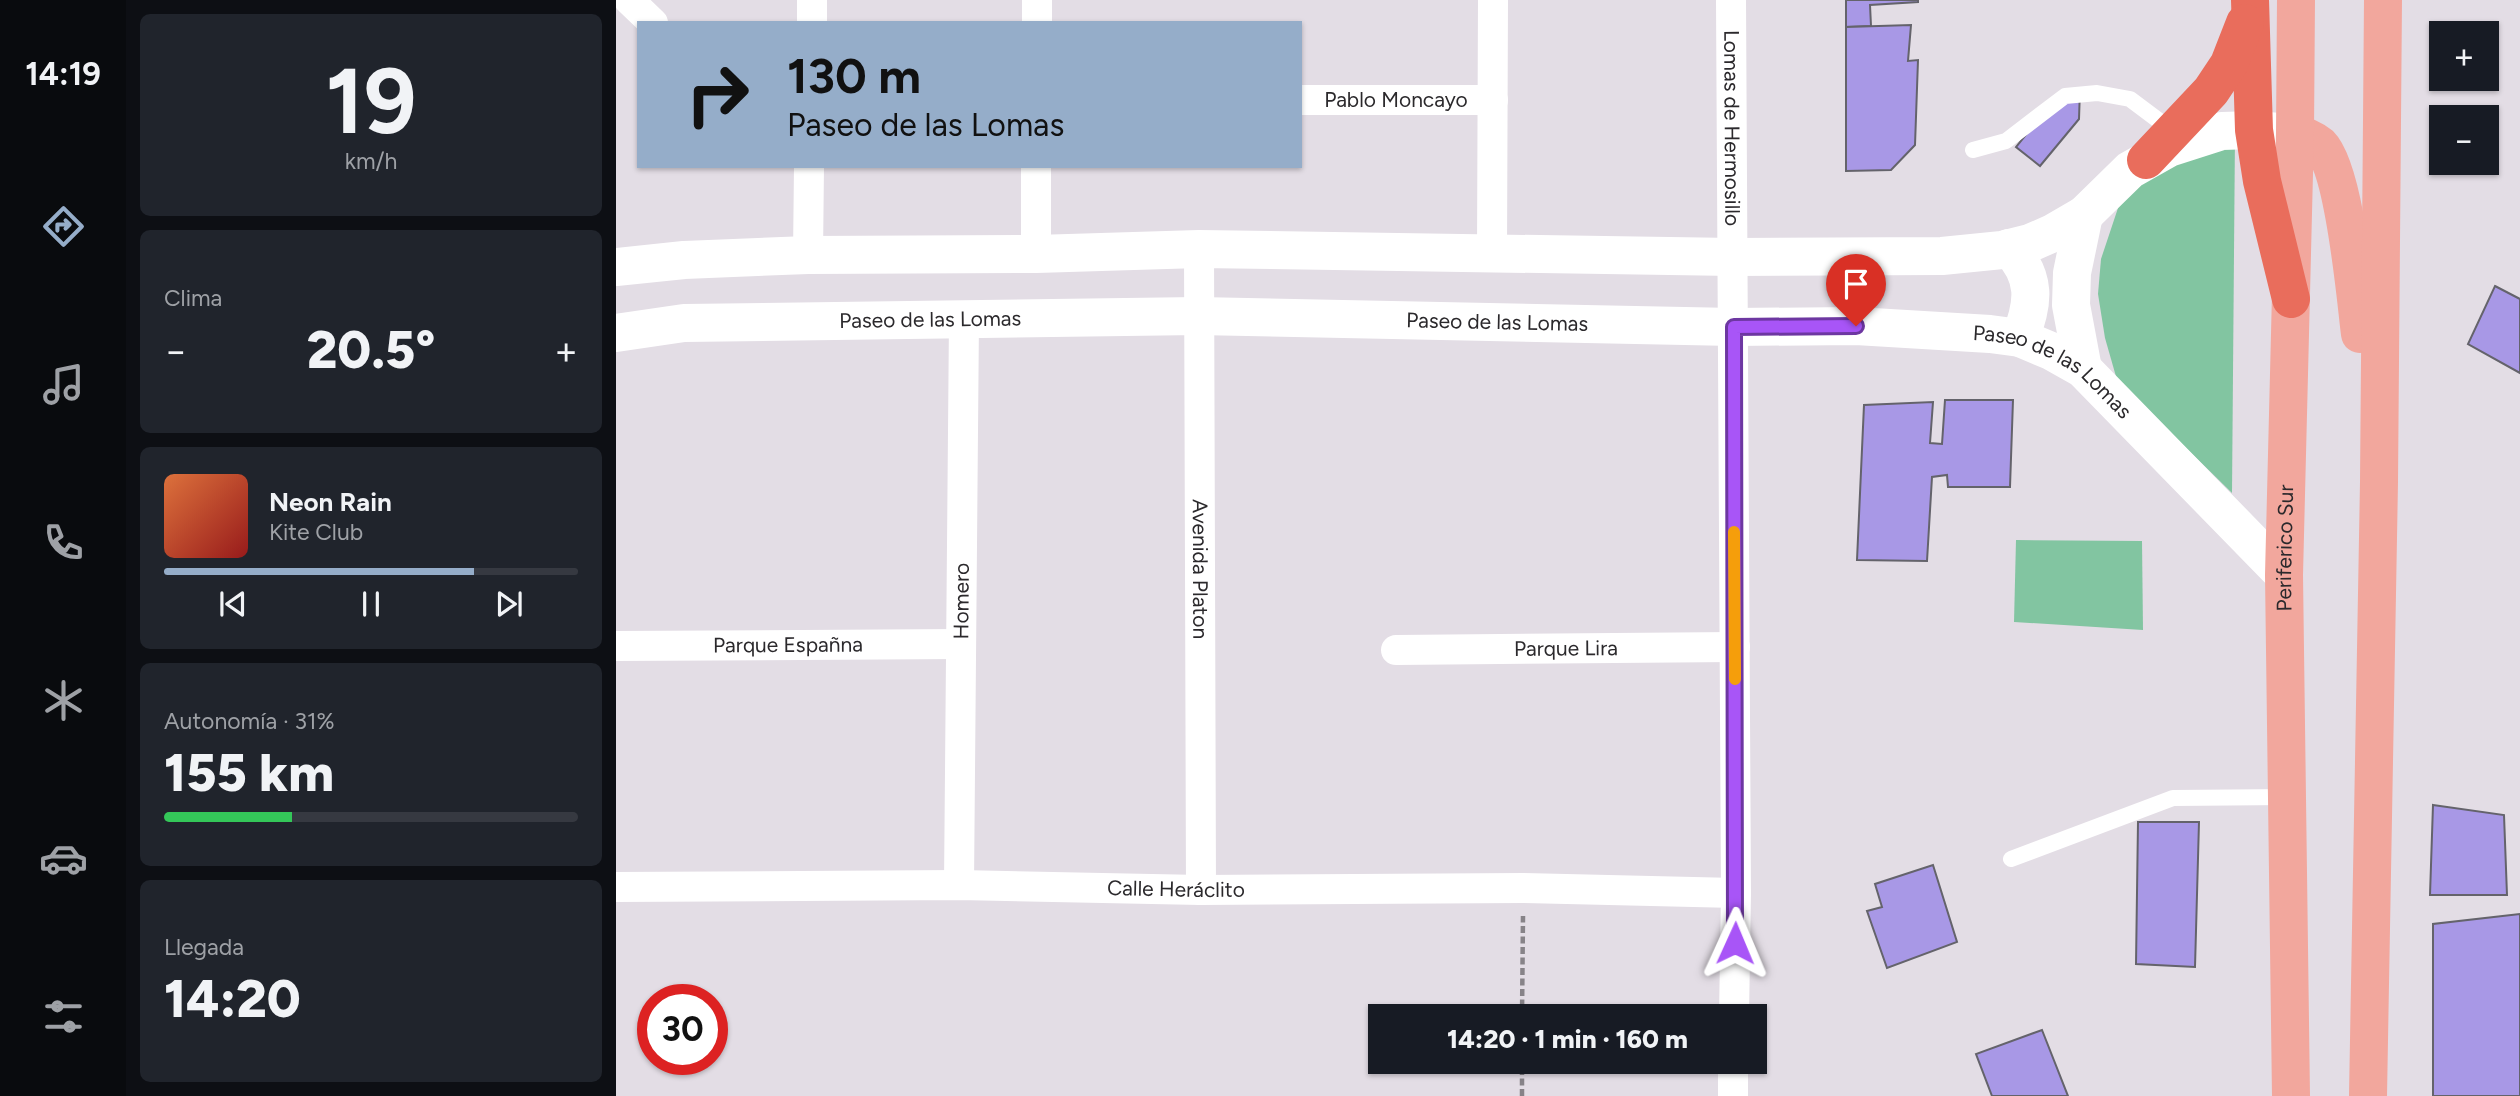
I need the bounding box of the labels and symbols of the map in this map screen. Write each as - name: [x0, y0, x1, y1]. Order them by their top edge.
- street label: Lomas de Hermosillo: [1719, 30, 1745, 226]
- street label: Pablo Moncayo: [1324, 87, 1468, 112]
- pin: [1826, 254, 1886, 326]
- street label: Paseo de las Lomas: [839, 305, 1021, 333]
- street label: Paseo de las Lomas: [1406, 307, 1588, 336]
- street label: Paseo de las Lomas: [1972, 320, 2137, 423]
- street label: Periferico Sur: [2271, 484, 2298, 612]
- street label: Avenida Platon: [1188, 499, 1213, 639]
- street label: Homero: [948, 563, 974, 639]
- street label: Parque Españna: [713, 632, 863, 657]
- street label: Parque Lira: [1514, 635, 1618, 661]
- street label: Calle Heráclito: [1107, 875, 1245, 902]
- position arrow: [1698, 906, 1772, 980]
- speed limit sign: 30: [637, 984, 728, 1075]

